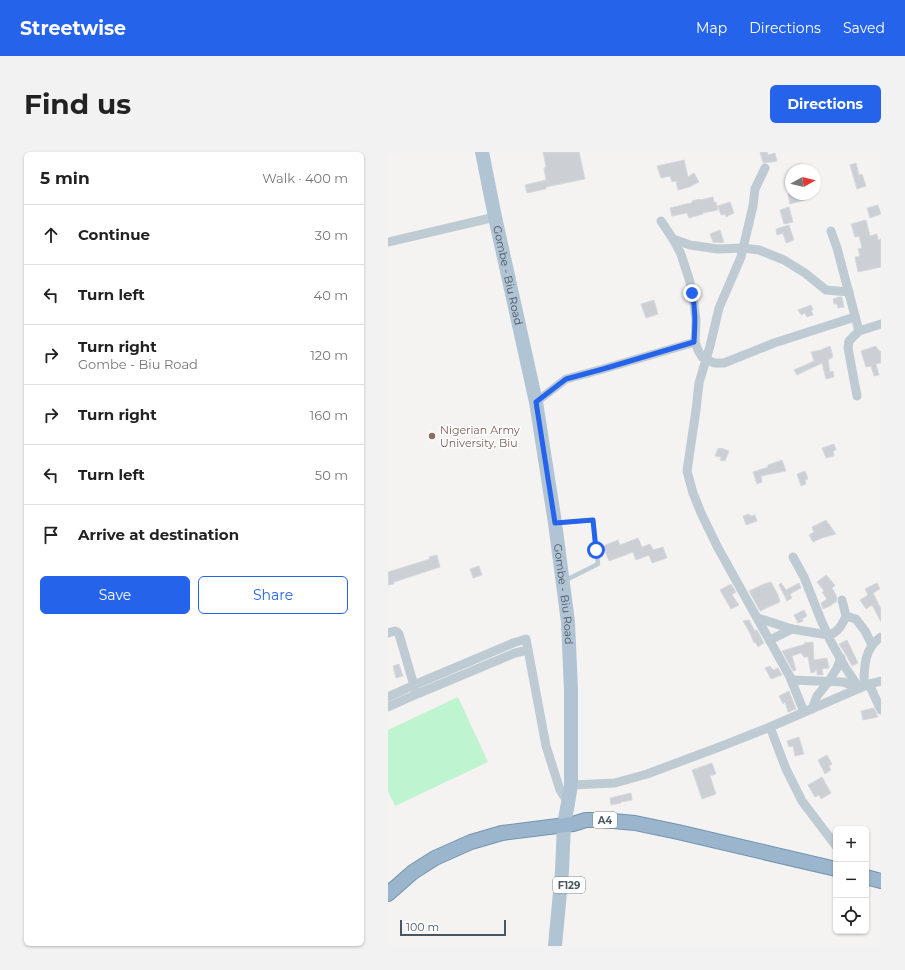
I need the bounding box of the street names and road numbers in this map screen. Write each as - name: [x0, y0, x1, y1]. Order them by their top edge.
- street label: Gombe - Biu Road: [490, 224, 526, 326]
- street label: Gombe - Biu Road: [551, 543, 576, 645]
- road number: A4: [593, 812, 617, 828]
- road number: F129: [553, 877, 585, 893]

